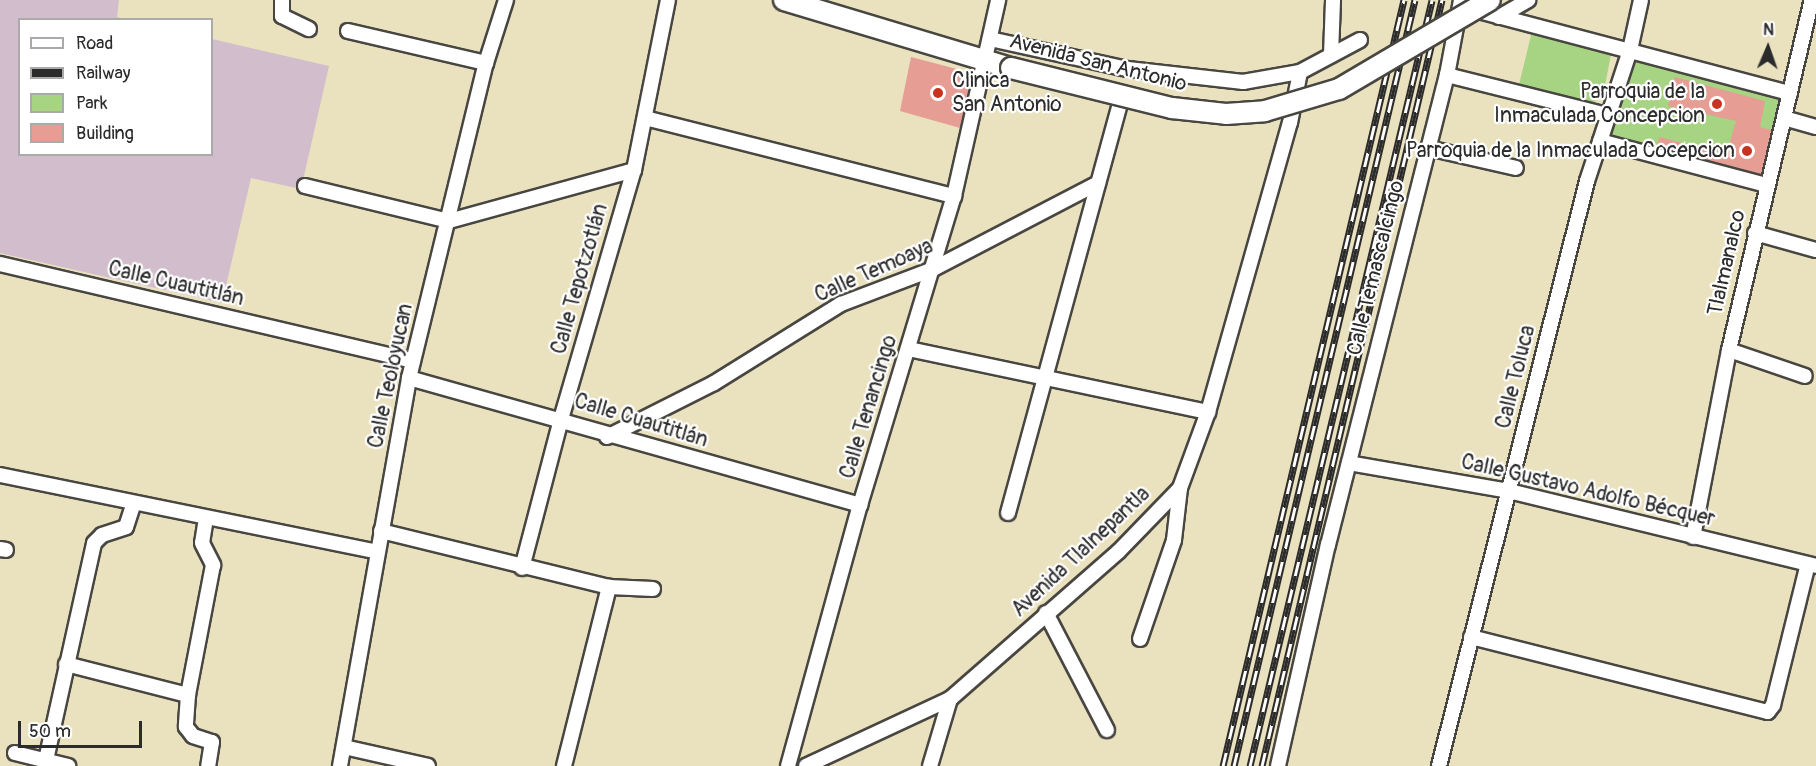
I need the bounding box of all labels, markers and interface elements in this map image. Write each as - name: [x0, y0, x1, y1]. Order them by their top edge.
- legend: [18, 18, 213, 156]
- north arrow: [1738, 18, 1798, 78]
- text: N: [1763, 20, 1774, 40]
- street label: Avenida San Antonio: [1007, 29, 1189, 97]
- text: Road: [76, 32, 113, 55]
- text: Railway: [76, 62, 131, 85]
- place label: Clinica San Antonio: [952, 68, 1062, 118]
- place label: Parroquia de la Inmaculada Concepcion: [1494, 79, 1705, 129]
- marker: Clinica San Antonio: [929, 84, 947, 102]
- text: Park: [76, 92, 108, 115]
- marker: Parroquia de la Inmaculada Concepcion: [1710, 97, 1724, 111]
- text: Building: [76, 122, 134, 145]
- place label: Parroquia de la Inmaculada Cocepcion: [1406, 138, 1735, 164]
- marker: Parroquia de la Inmaculada Cocepcion: [1740, 144, 1754, 158]
- street label: Calle Temascalcingo: [1342, 178, 1410, 358]
- street label: Calle Tepotzotlán: [546, 201, 614, 357]
- street label: Tlalmanalco: [1703, 208, 1751, 318]
- street label: Calle Temoaya: [811, 234, 937, 308]
- street label: Calle Cuautitlán: [106, 256, 246, 312]
- street label: Calle Teoloyucan: [363, 301, 419, 451]
- street label: Calle Toluca: [1491, 323, 1541, 431]
- street label: Calle Tenancingo: [835, 332, 903, 482]
- street label: Calle Cuautitlán: [571, 389, 711, 453]
- street label: Calle Gustavo Adolfo Bécquer: [1459, 449, 1717, 533]
- street label: Avenida Tlalnepantla: [1007, 482, 1155, 622]
- scale bar: [21, 709, 146, 747]
- text: 50 m: [29, 720, 71, 743]

